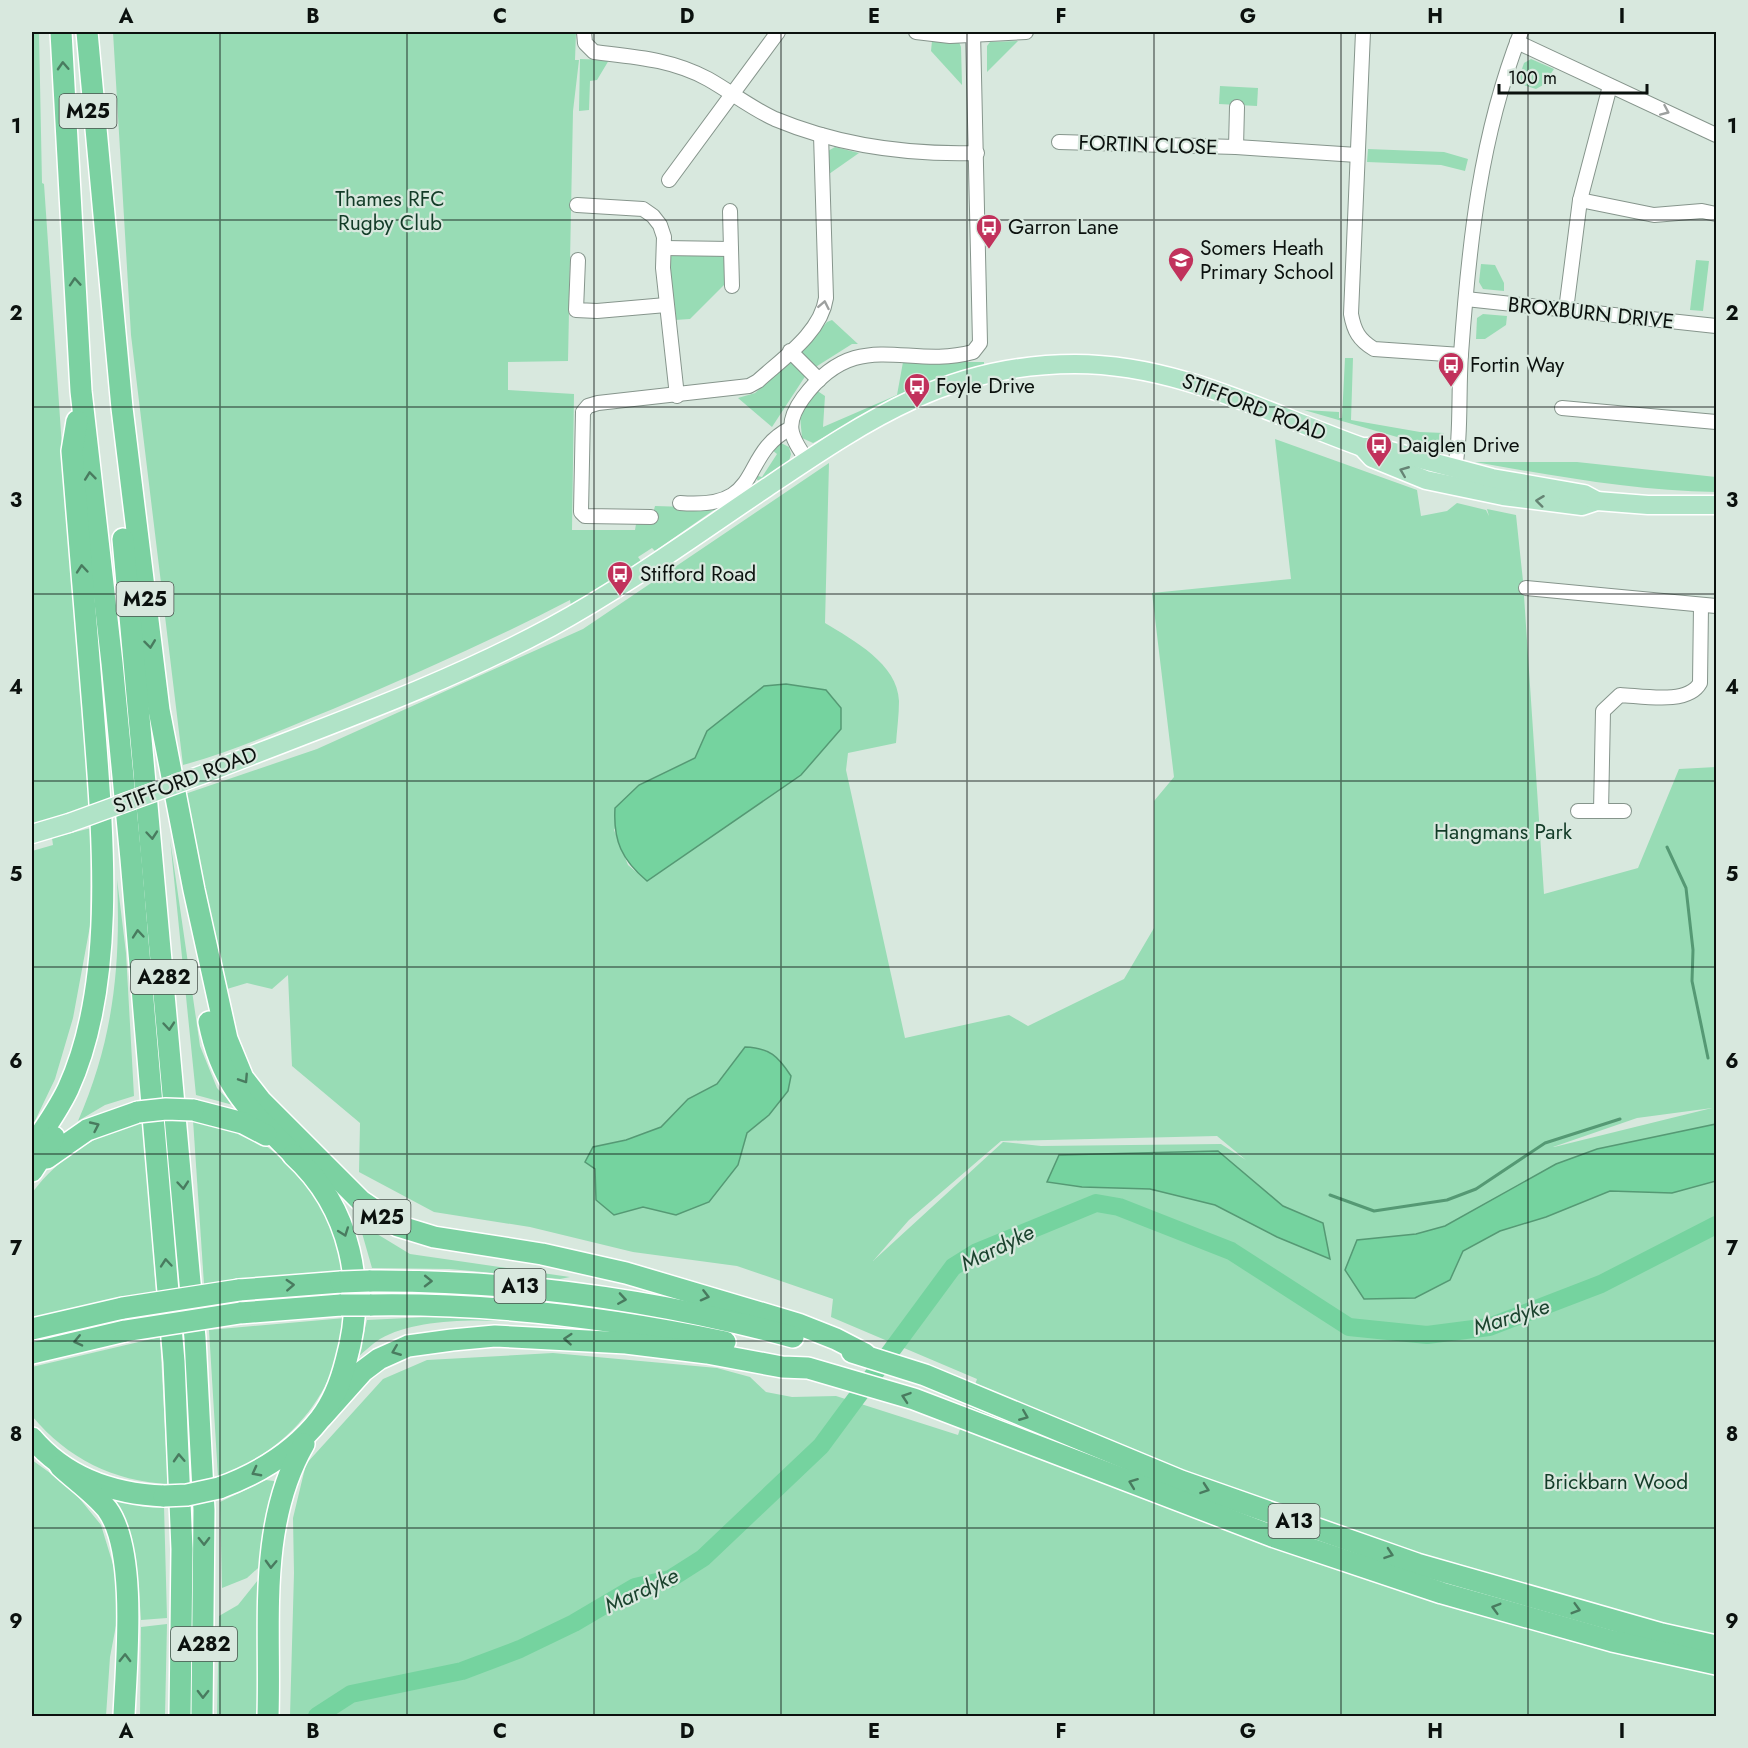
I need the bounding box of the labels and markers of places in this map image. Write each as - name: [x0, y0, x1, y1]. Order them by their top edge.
- bus stop icon: Garron Lane: [974, 212, 1004, 250]
- place label: Garron Lane: [1008, 212, 1119, 242]
- place label: Somers Heath Primary School: [1200, 233, 1334, 287]
- school or university icon: Somers Heath Primary School: [1166, 245, 1196, 283]
- bus stop icon: Fortin Way: [1436, 350, 1466, 388]
- place label: Fortin Way: [1470, 350, 1565, 380]
- bus stop icon: Foyle Drive: [902, 371, 932, 409]
- place label: Foyle Drive: [936, 371, 1035, 401]
- bus stop icon: Daiglen Drive: [1364, 430, 1394, 468]
- place label: Daiglen Drive: [1398, 430, 1520, 460]
- bus stop icon: Stifford Road: [605, 559, 635, 597]
- place label: Stifford Road: [640, 559, 756, 589]

